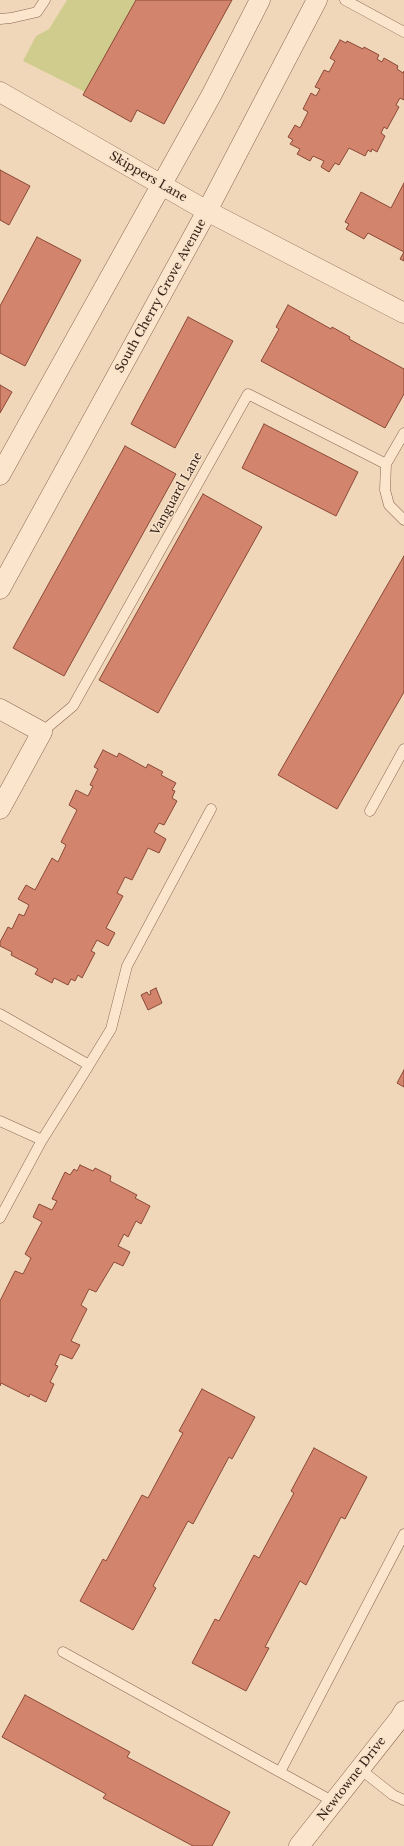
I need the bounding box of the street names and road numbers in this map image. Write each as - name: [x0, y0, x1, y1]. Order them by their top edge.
- street label: Skippers Lane: [106, 149, 190, 205]
- street label: South Cherry Grove Avenue: [113, 216, 209, 376]
- street label: Vanguard Lane: [148, 450, 206, 538]
- street label: Newtowne Drive: [315, 1734, 389, 1824]

